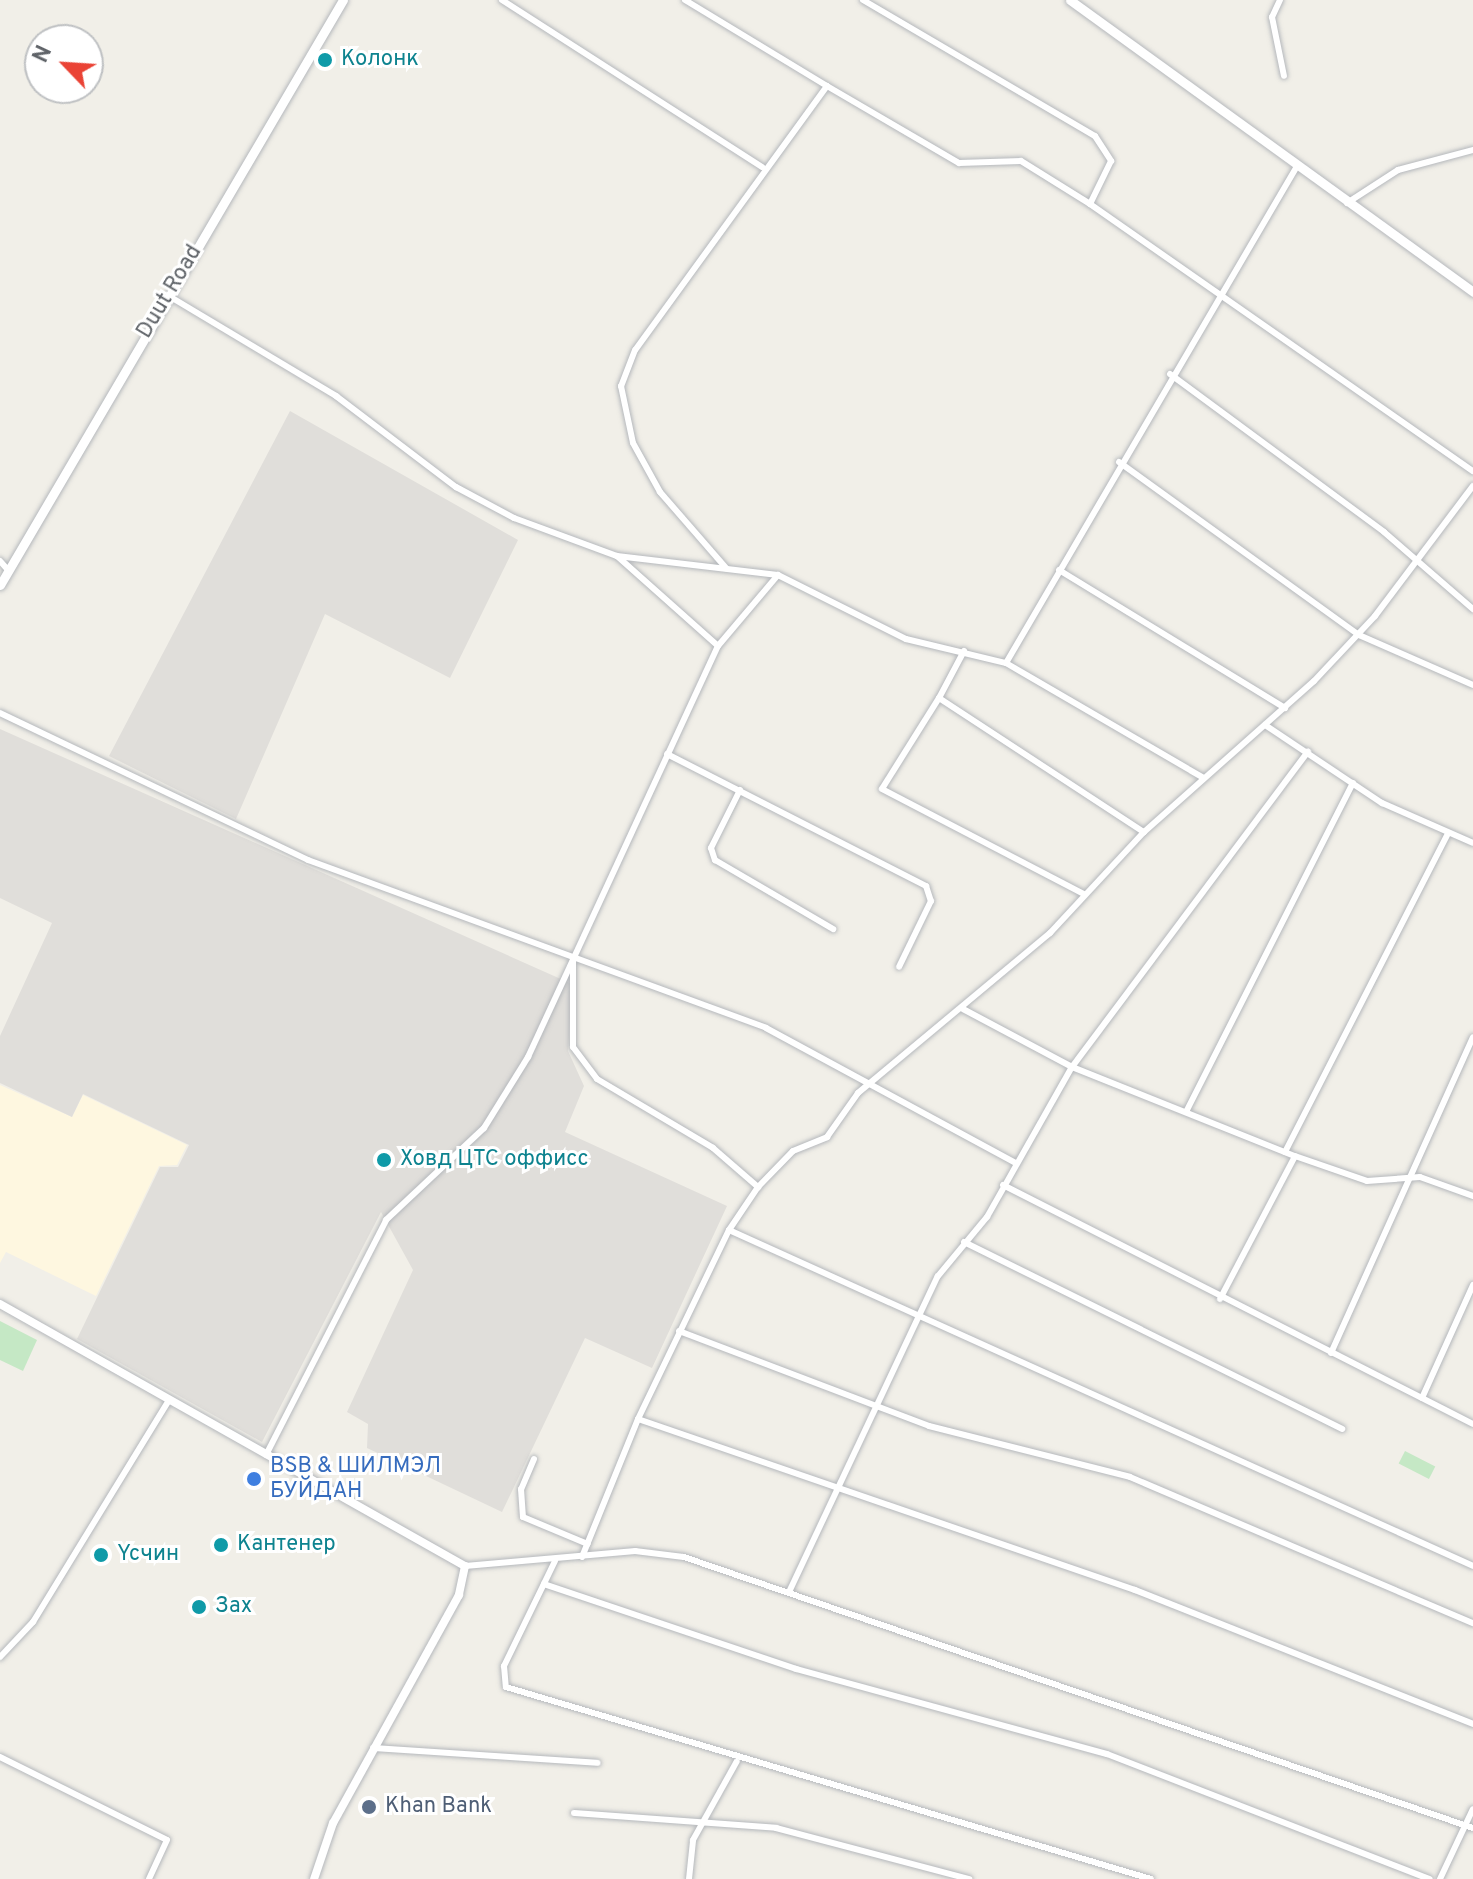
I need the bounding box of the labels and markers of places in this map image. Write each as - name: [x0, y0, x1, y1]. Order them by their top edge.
- place label: Колонк: [341, 47, 419, 73]
- marker: Колонк: [316, 51, 334, 69]
- place label: Ховд ЦТС оффисс: [400, 1147, 588, 1173]
- marker: Ховд ЦТС оффисс: [375, 1151, 393, 1169]
- place label: BSB & ШИЛМЭЛ БУЙДАН: [270, 1453, 441, 1504]
- marker: BSB & ШИЛМЭЛ БУЙДАН: [245, 1470, 263, 1488]
- place label: Кантенер: [237, 1532, 336, 1558]
- marker: Кантенер: [212, 1536, 230, 1554]
- place label: Үсчин: [117, 1542, 179, 1568]
- marker: Үсчин: [92, 1546, 110, 1564]
- place label: Зах: [215, 1594, 252, 1620]
- marker: Зах: [190, 1598, 208, 1616]
- place label: Khan Bank: [385, 1794, 492, 1820]
- marker: Khan Bank: [360, 1798, 378, 1816]

